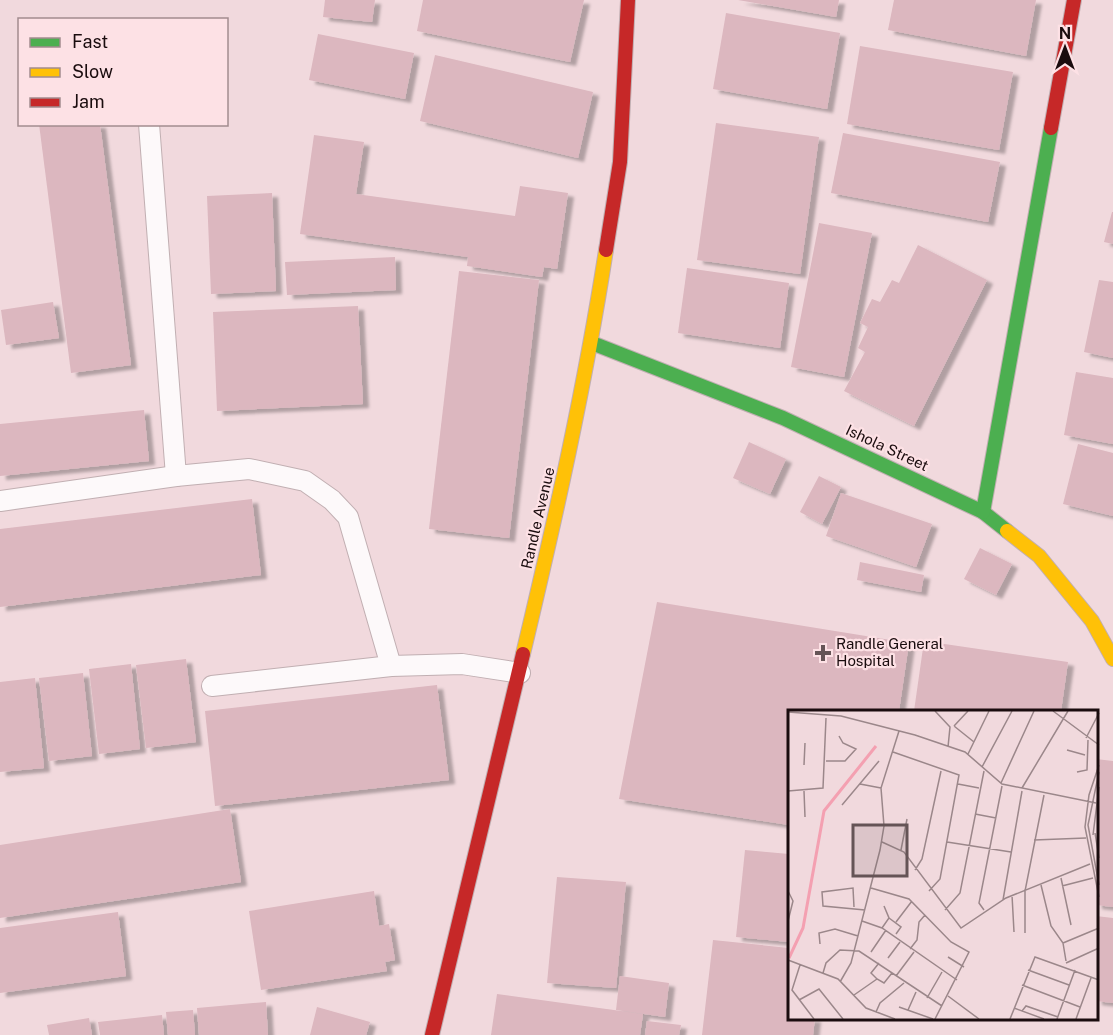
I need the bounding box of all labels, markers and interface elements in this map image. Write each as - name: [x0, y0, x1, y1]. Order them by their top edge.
- legend: [18, 18, 228, 126]
- north arrow: [1035, 18, 1095, 78]
- text: N: [1059, 24, 1071, 43]
- text: Fast: [72, 31, 108, 52]
- text: Slow: [72, 61, 113, 82]
- text: Jam: [72, 91, 105, 112]
- street label: Ishola Street: [843, 421, 931, 474]
- street label: Randle Avenue: [518, 465, 557, 570]
- place label: Randle General Hospital: [836, 635, 943, 669]
- marker: Randle General Hospital: [814, 644, 832, 662]
- inset map: [788, 710, 1098, 1020]

